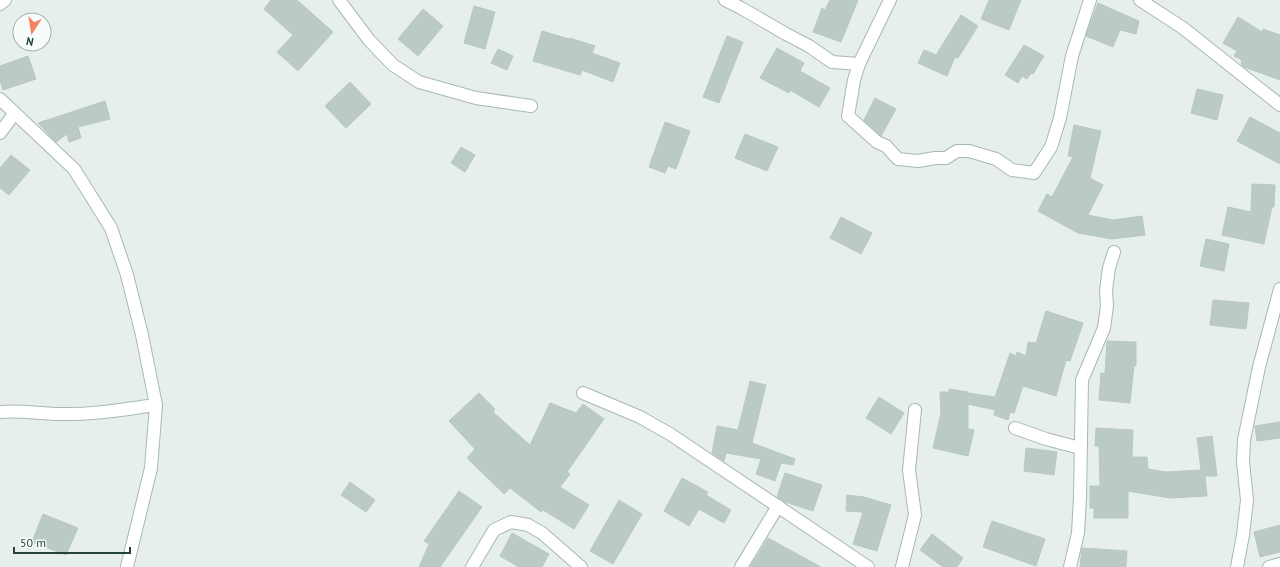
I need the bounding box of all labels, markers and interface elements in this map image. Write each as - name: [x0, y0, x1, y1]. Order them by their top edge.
- north arrow: [12, 12, 52, 52]
- text: N: [25, 34, 35, 49]
- scale bar: [14, 529, 130, 555]
- text: 50 m: [20, 535, 46, 550]

